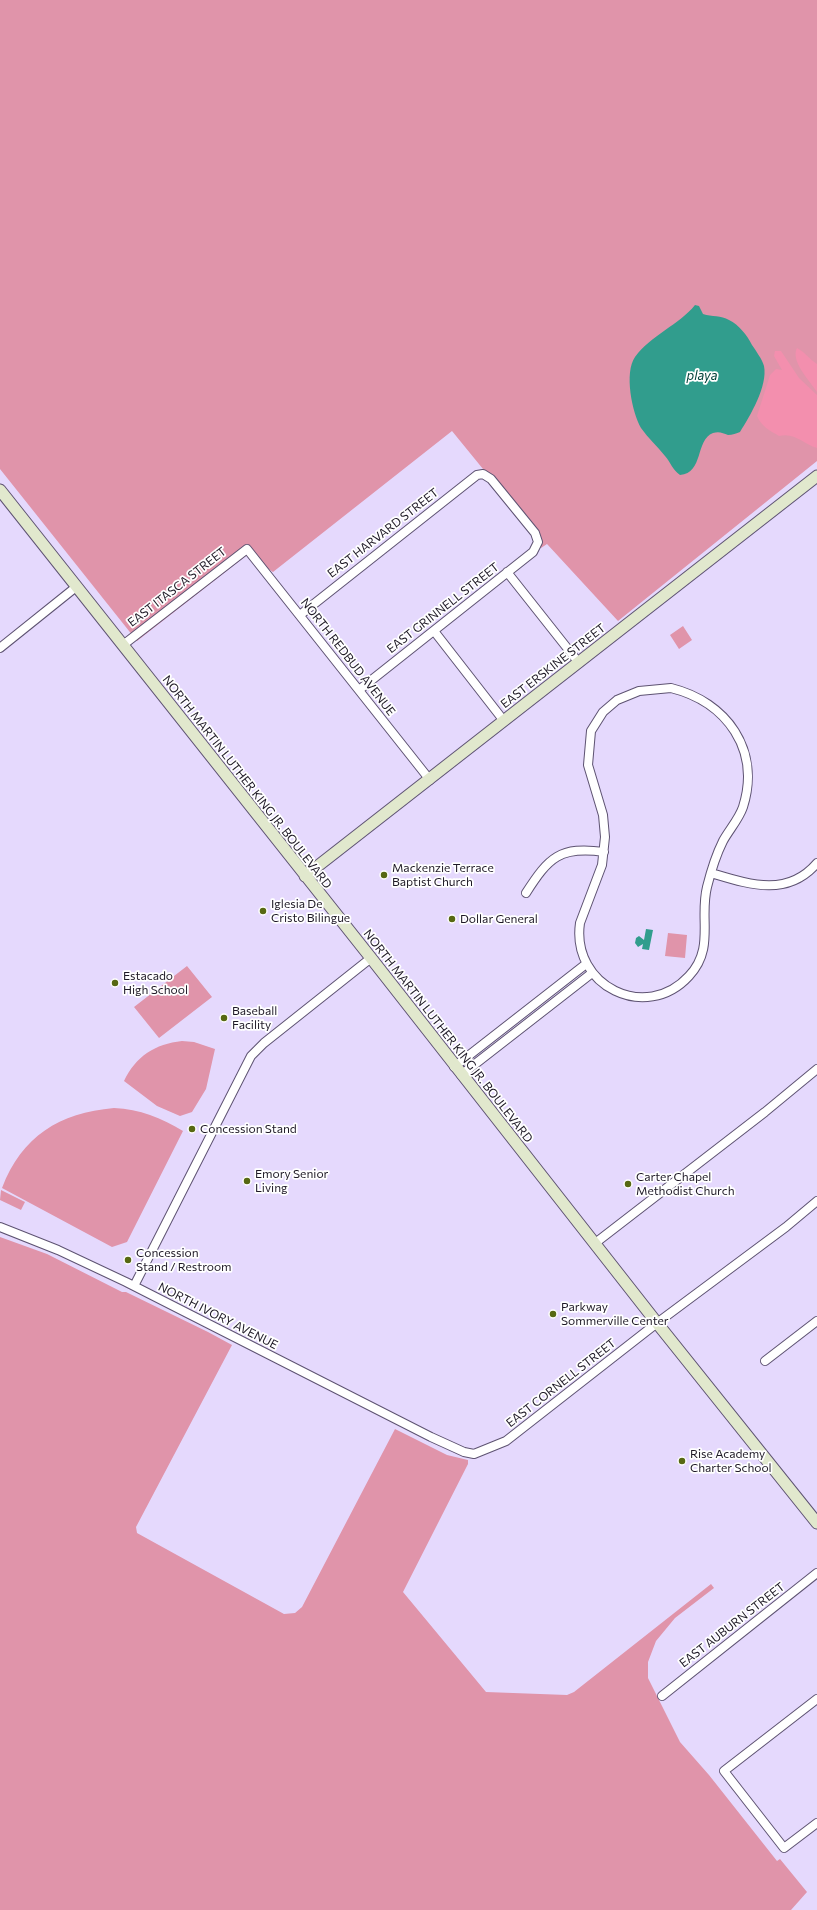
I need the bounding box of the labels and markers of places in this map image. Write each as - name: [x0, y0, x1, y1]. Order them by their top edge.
- place label: Mackenzie Terrace Baptist Church: [392, 861, 494, 889]
- marker: Mackenzie Terrace Baptist Church: [379, 870, 389, 880]
- place label: Iglesia De Cristo Bilingue: [271, 897, 350, 925]
- marker: Iglesia De Cristo Bilingue: [258, 906, 268, 916]
- place label: Dollar General: [460, 912, 538, 926]
- marker: Dollar General: [447, 914, 457, 924]
- place label: Estacado High School: [123, 969, 188, 997]
- marker: Estacado High School: [110, 978, 120, 988]
- place label: Baseball Facility: [232, 1004, 277, 1032]
- marker: Baseball Facility: [219, 1013, 229, 1023]
- place label: Concession Stand: [200, 1122, 297, 1136]
- marker: Concession Stand: [187, 1124, 197, 1134]
- place label: Emory Senior Living: [255, 1167, 328, 1195]
- place label: Carter Chapel Methodist Church: [636, 1170, 735, 1198]
- marker: Emory Senior Living: [242, 1176, 252, 1186]
- marker: Carter Chapel Methodist Church: [623, 1179, 633, 1189]
- place label: Concession Stand / Restroom: [136, 1246, 232, 1274]
- marker: Concession Stand / Restroom: [123, 1255, 133, 1265]
- place label: Parkway Sommerville Center: [561, 1300, 669, 1328]
- marker: Parkway Sommerville Center: [548, 1309, 558, 1319]
- place label: Rise Academy Charter School: [690, 1447, 772, 1475]
- marker: Rise Academy Charter School: [677, 1456, 687, 1466]

